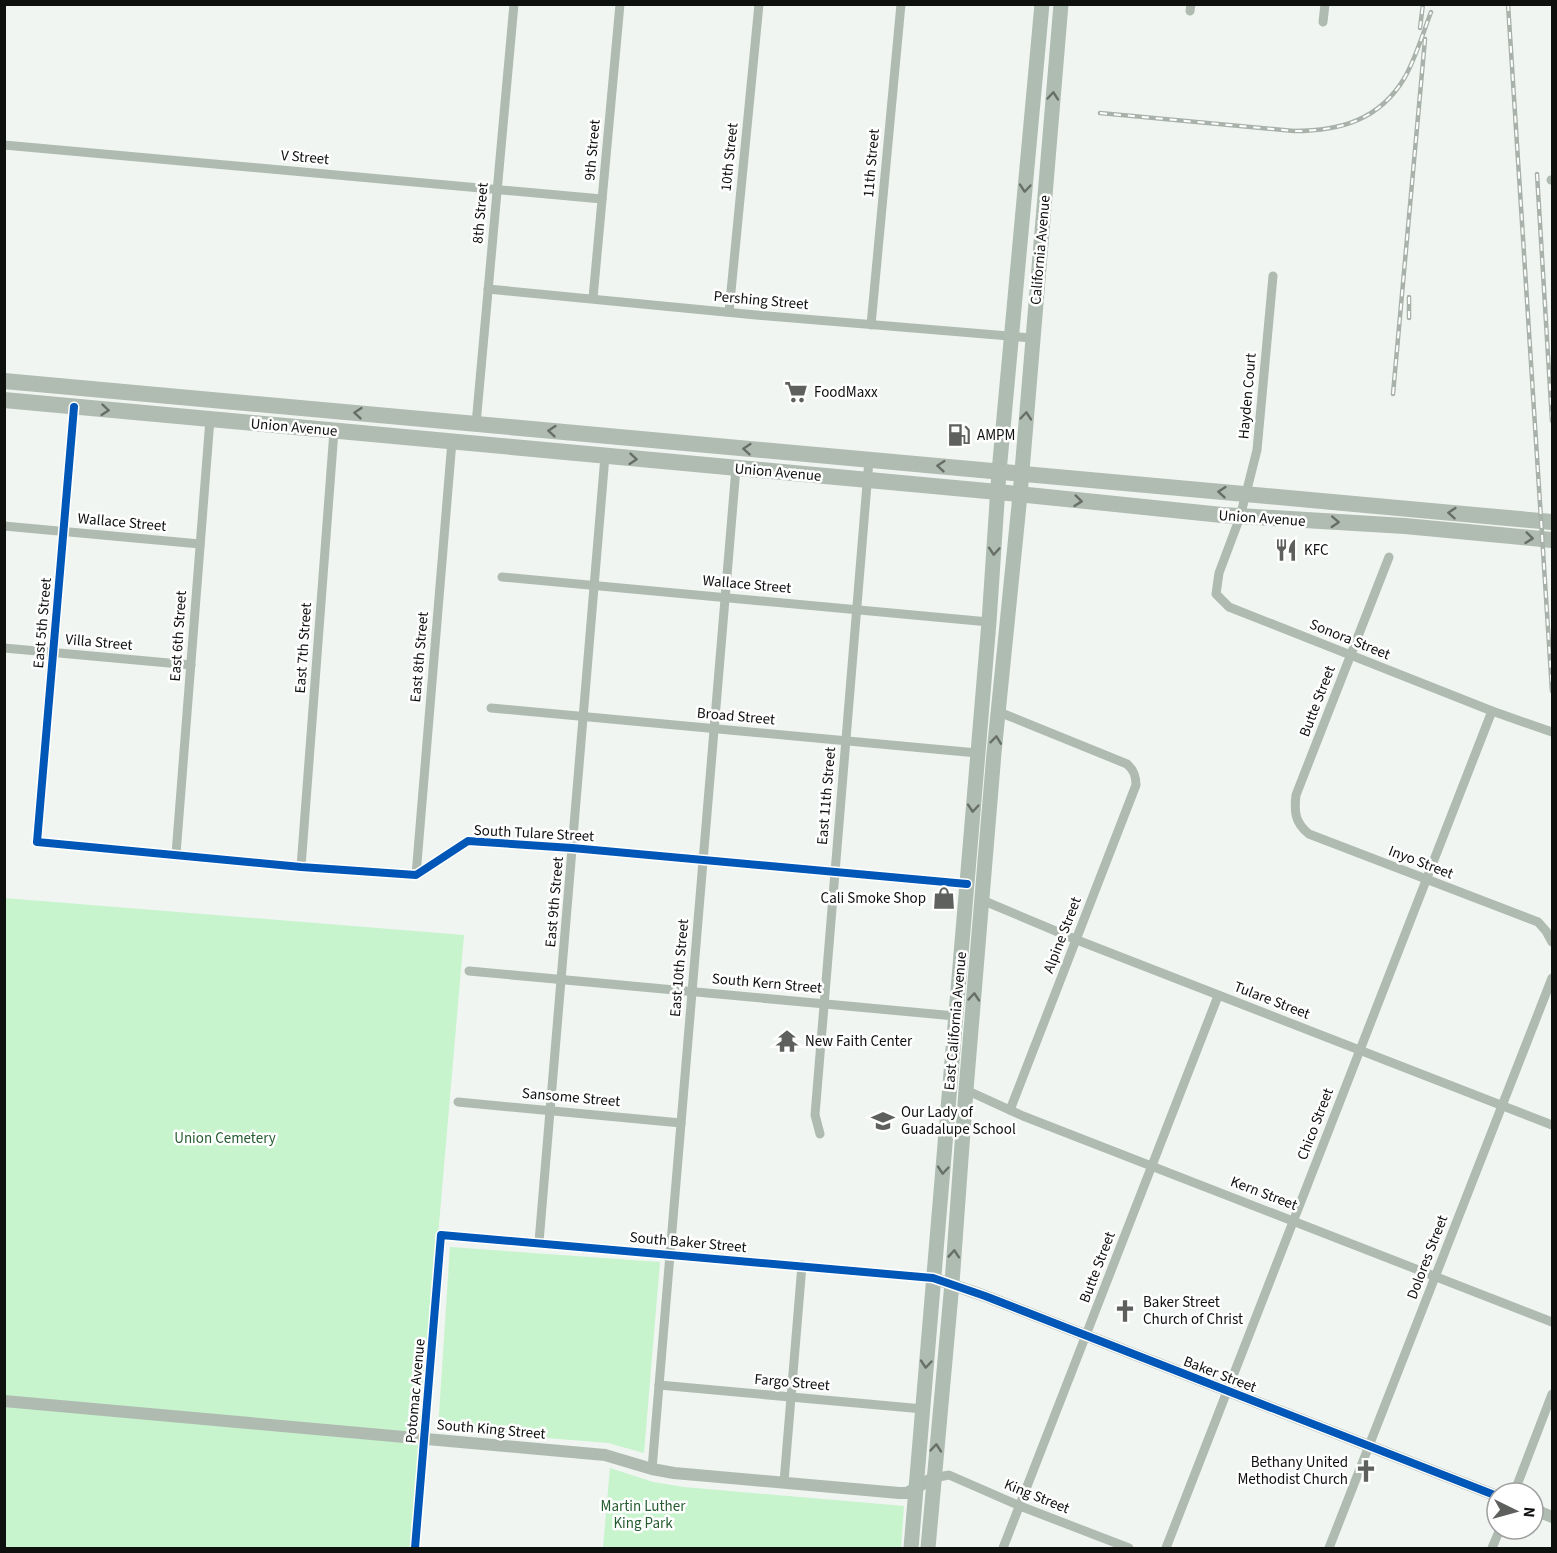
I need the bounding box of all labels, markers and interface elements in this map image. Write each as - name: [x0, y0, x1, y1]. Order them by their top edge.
- one-way arrow: [1046, 91, 1059, 100]
- street label: 9th Street: [579, 119, 606, 181]
- street label: 10th Street: [715, 122, 744, 192]
- street label: 11th Street: [858, 128, 885, 198]
- street label: V Street: [280, 145, 330, 170]
- street label: 8th Street: [467, 182, 494, 244]
- one-way arrow: [1019, 184, 1032, 193]
- street label: California Avenue: [1025, 194, 1056, 306]
- street label: Pershing Street: [713, 286, 809, 315]
- street label: Hayden Court: [1233, 352, 1262, 440]
- supermarket icon: FoodMaxx: [783, 379, 809, 405]
- place label: FoodMaxx: [814, 382, 878, 403]
- one-way arrow: [100, 403, 109, 416]
- one-way arrow: [354, 407, 363, 420]
- one-way arrow: [1019, 411, 1032, 420]
- street label: Union Avenue: [250, 413, 338, 442]
- fuel station icon: AMPM: [946, 422, 972, 448]
- one-way arrow: [548, 425, 557, 438]
- place label: AMPM: [977, 425, 1015, 446]
- one-way arrow: [742, 443, 751, 456]
- one-way arrow: [629, 452, 638, 465]
- street label: Union Avenue: [734, 458, 822, 487]
- one-way arrow: [936, 460, 945, 473]
- one-way arrow: [1217, 486, 1226, 499]
- one-way arrow: [1073, 494, 1083, 507]
- street label: Union Avenue: [1218, 505, 1306, 532]
- one-way arrow: [1448, 507, 1457, 520]
- street label: Wallace Street: [77, 508, 167, 537]
- one-way arrow: [1331, 516, 1340, 529]
- one-way arrow: [1525, 531, 1534, 544]
- restaurant icon: KFC: [1273, 537, 1299, 563]
- place label: KFC: [1304, 540, 1329, 561]
- one-way arrow: [987, 546, 1000, 555]
- street label: Wallace Street: [702, 570, 792, 599]
- street label: East 5th Street: [28, 577, 57, 669]
- street label: East 6th Street: [165, 590, 192, 682]
- street label: East 7th Street: [290, 602, 317, 694]
- street label: East 8th Street: [405, 611, 434, 703]
- street label: Sonora Street: [1306, 614, 1393, 665]
- street label: Villa Street: [65, 629, 133, 656]
- street label: Butte Street: [1294, 663, 1341, 740]
- street label: Broad Street: [696, 703, 776, 730]
- one-way arrow: [989, 735, 1001, 744]
- street label: East 11th Street: [812, 746, 841, 846]
- one-way arrow: [967, 803, 980, 813]
- street label: South Tulare Street: [473, 820, 595, 847]
- street label: Inyo Street: [1385, 841, 1456, 884]
- street label: East 9th Street: [540, 856, 569, 948]
- shop icon: Cali Smoke Shop: [931, 885, 957, 911]
- place label: Cali Smoke Shop: [821, 888, 926, 909]
- street label: Alpine Street: [1038, 894, 1087, 976]
- street label: East 10th Street: [665, 918, 694, 1018]
- street label: East California Avenue: [939, 951, 972, 1091]
- street label: South Kern Street: [711, 968, 823, 999]
- street label: Tulare Street: [1231, 976, 1313, 1025]
- one-way arrow: [967, 992, 980, 1001]
- temple icon: New Faith Center: [774, 1028, 800, 1054]
- place label: New Faith Center: [805, 1031, 913, 1052]
- street label: Sansome Street: [521, 1083, 621, 1112]
- street label: Chico Street: [1292, 1085, 1339, 1163]
- place label: Our Lady of Guadalupe School: [901, 1102, 1016, 1140]
- school or university icon: Our Lady of Guadalupe School: [870, 1108, 896, 1134]
- park label: Union Cemetery: [174, 1128, 276, 1149]
- one-way arrow: [936, 1165, 949, 1174]
- street label: Kern Street: [1227, 1171, 1300, 1216]
- street label: Dolores Street: [1402, 1212, 1453, 1302]
- street label: South Baker Street: [629, 1227, 747, 1258]
- street label: Butte Street: [1074, 1229, 1121, 1306]
- one-way arrow: [947, 1250, 960, 1259]
- place label: Baker Street Church of Christ: [1143, 1292, 1243, 1330]
- church icon: Baker Street Church of Christ: [1112, 1298, 1138, 1324]
- street label: Potomac Avenue: [400, 1338, 431, 1444]
- street label: Baker Street: [1180, 1351, 1259, 1398]
- one-way arrow: [920, 1360, 933, 1369]
- street label: Fargo Street: [753, 1369, 831, 1396]
- street label: South King Street: [436, 1414, 546, 1445]
- one-way arrow: [929, 1444, 942, 1453]
- place label: Bethany United Methodist Church: [1237, 1452, 1348, 1490]
- church icon: Bethany United Methodist Church: [1353, 1458, 1379, 1484]
- street label: King Street: [1001, 1474, 1073, 1519]
- north arrow: [1485, 1481, 1545, 1541]
- park label: Martin Luther King Park: [601, 1496, 686, 1534]
- text: N: [1518, 1506, 1540, 1518]

